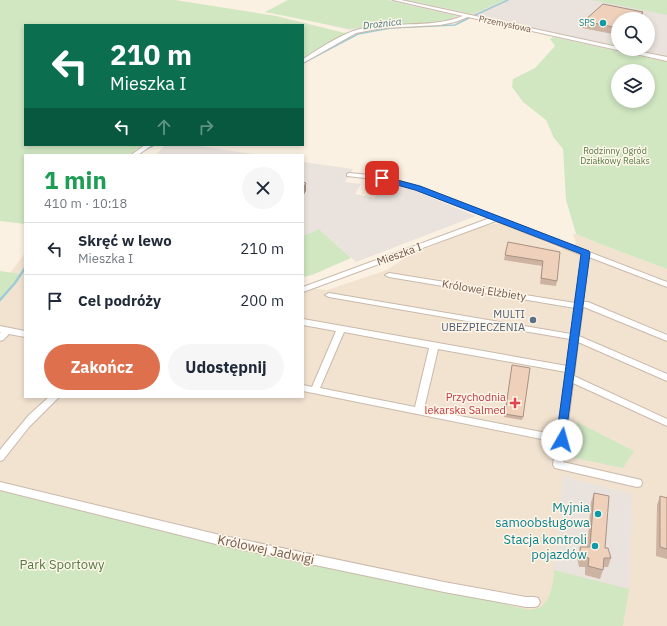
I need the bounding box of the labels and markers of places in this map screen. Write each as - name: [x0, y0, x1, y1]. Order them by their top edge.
- place label: SPS: [579, 17, 595, 28]
- marker: SPS: [598, 18, 608, 28]
- pin: [365, 161, 399, 195]
- place label: MULTI UBEZPIECZENIA: [441, 307, 525, 334]
- marker: MULTI UBEZPIECZENIA: [528, 315, 538, 325]
- place label: Przychodnia lekarska Salmed: [424, 390, 506, 417]
- marker: Przychodnia lekarska Salmed: [509, 397, 521, 409]
- place label: Myjnia samoobsługowa: [495, 499, 590, 531]
- marker: Myjnia samoobsługowa: [593, 509, 603, 519]
- place label: Stacja kontroli pojazdów: [504, 531, 587, 563]
- marker: Stacja kontroli pojazdów: [590, 541, 600, 551]

